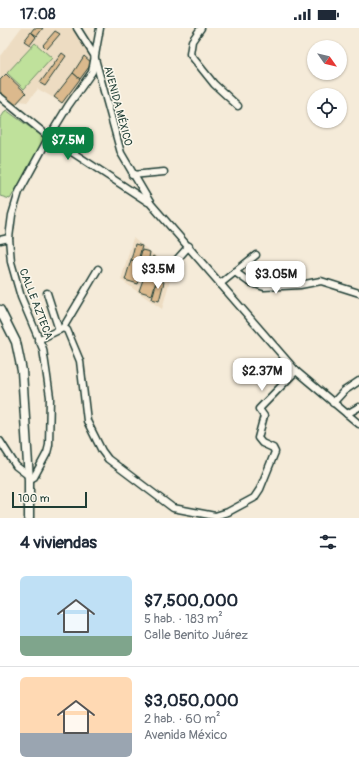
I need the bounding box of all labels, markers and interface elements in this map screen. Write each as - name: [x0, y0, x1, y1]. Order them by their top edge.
- text: 17:08: [20, 5, 56, 24]
- north arrow: [307, 40, 347, 80]
- map controls: [307, 40, 347, 128]
- street label: AVENIDA MÉXICO: [101, 65, 135, 147]
- button: locate: [307, 88, 347, 128]
- pin: $7.5M: [40, 127, 96, 161]
- text: $7.5M: [51, 132, 85, 148]
- pin: $3.5M: [130, 256, 186, 290]
- text: $3.5M: [141, 261, 175, 277]
- pin: $3.05M: [243, 261, 309, 295]
- text: $3.05M: [255, 266, 297, 282]
- street label: CALLE AZTECA: [17, 267, 55, 341]
- pin: $2.37M: [229, 358, 295, 392]
- text: $2.37M: [242, 363, 282, 379]
- scale bar: [12, 490, 87, 509]
- text: 100 m: [18, 492, 49, 505]
- icon: filters: [317, 531, 339, 553]
- text: 4 viviendas: [20, 532, 97, 553]
- text: $7,500,000: [144, 590, 238, 611]
- icon: home: [52, 592, 100, 640]
- text: 5 hab. · 183 m²: [144, 611, 223, 627]
- text: Calle Benito Juárez: [144, 627, 248, 643]
- text: $3,050,000: [144, 690, 239, 711]
- icon: home: [52, 693, 100, 741]
- text: 2 hab. · 60 m²: [144, 711, 221, 727]
- text: Avenida México: [144, 727, 227, 743]

